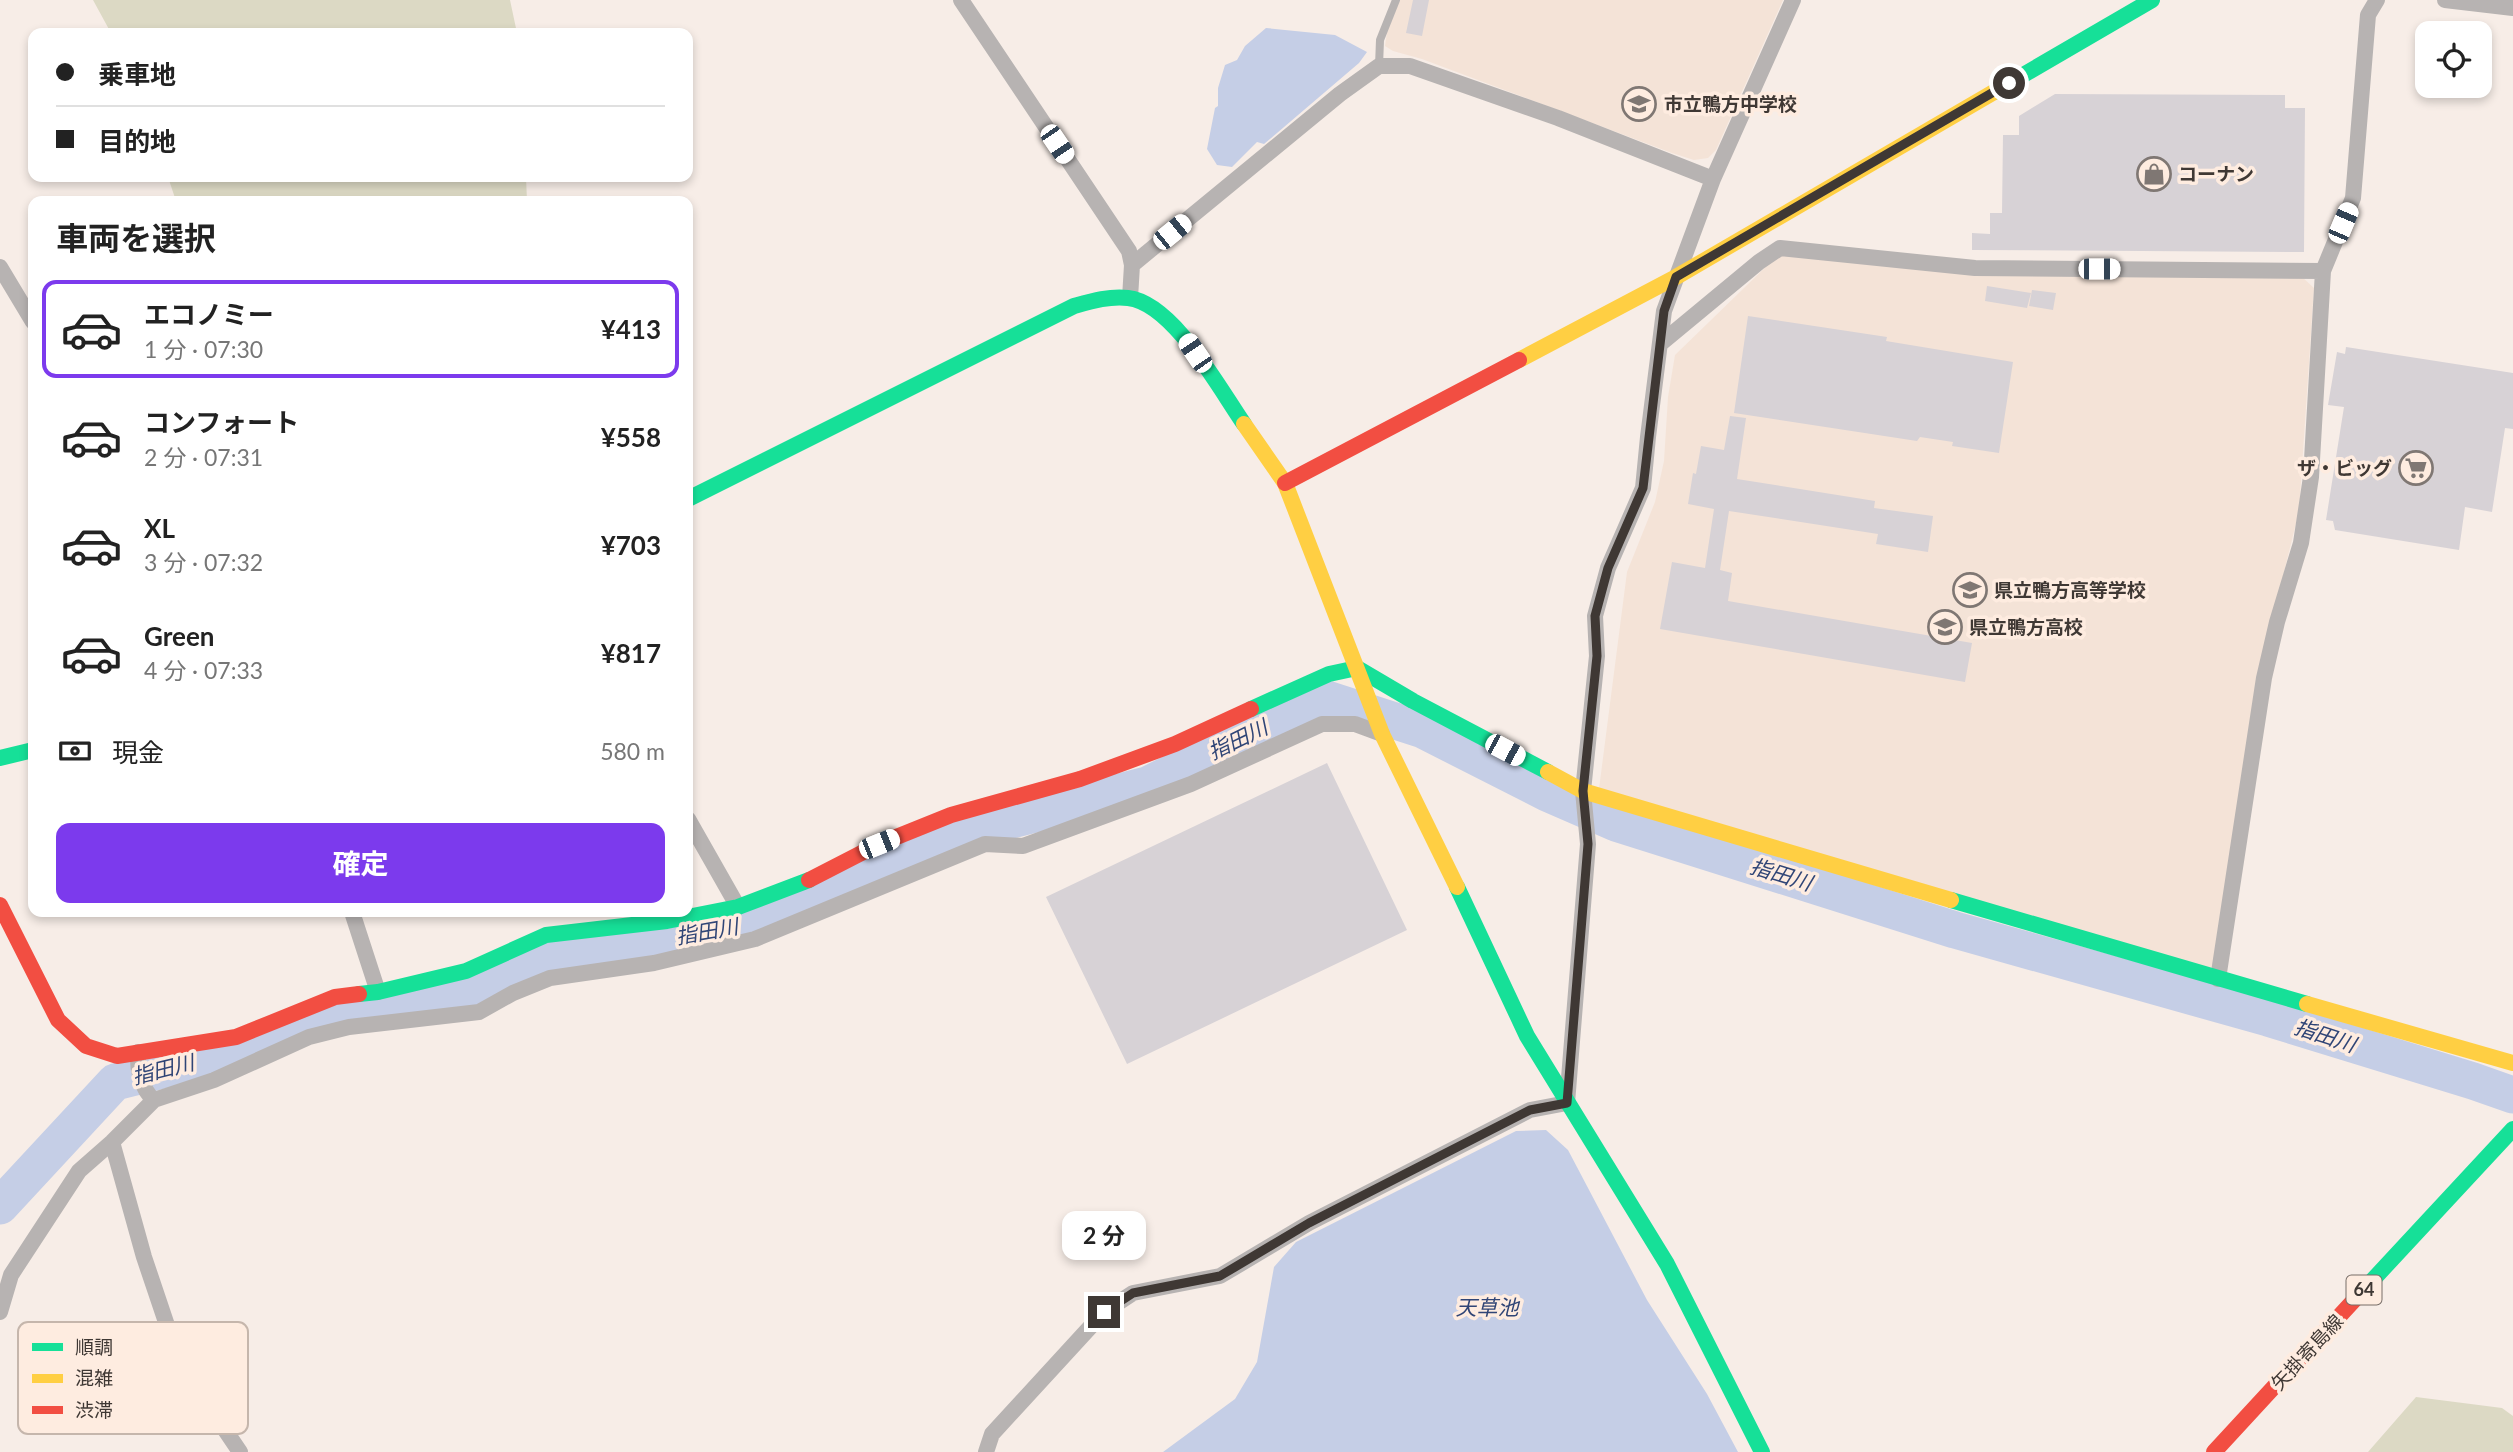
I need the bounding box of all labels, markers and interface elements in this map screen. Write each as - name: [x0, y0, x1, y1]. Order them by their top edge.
- map controls: [2415, 21, 2492, 98]
- button: locate: [2415, 21, 2492, 98]
- text: 乗車地: [98, 58, 176, 90]
- route start: [1993, 67, 2025, 99]
- school or university icon: 市立鴨方中学校: [1620, 85, 1658, 123]
- place label: 市立鴨方中学校: [1664, 92, 1797, 115]
- car: [1037, 121, 1078, 167]
- text: 目的地: [98, 125, 176, 157]
- shop icon: コーナン: [2135, 155, 2173, 193]
- place label: コーナン: [2178, 162, 2254, 185]
- car: [2326, 200, 2361, 246]
- car: [1150, 211, 1195, 253]
- text: 車両を選択: [56, 218, 216, 257]
- car: [2079, 259, 2121, 280]
- icon: car: [60, 298, 123, 361]
- text: エコノミー: [144, 298, 274, 330]
- text: ¥413: [601, 313, 661, 345]
- car: [1175, 330, 1216, 376]
- text: 1 分 · 07:30: [144, 335, 263, 363]
- icon: car: [60, 406, 123, 469]
- text: コンフォート: [144, 406, 299, 438]
- text: ¥558: [601, 421, 661, 453]
- text: 2 分 · 07:31: [144, 443, 263, 471]
- supermarket icon: ザ・ビッグ: [2397, 449, 2435, 487]
- place label: ザ・ビッグ: [2297, 456, 2392, 479]
- text: XL: [144, 512, 175, 544]
- icon: car: [60, 514, 123, 577]
- text: ¥703: [601, 529, 661, 561]
- text: 3 分 · 07:32: [144, 548, 263, 576]
- school or university icon: 県立鴨方高等学校: [1951, 571, 1989, 609]
- place label: 県立鴨方高等学校: [1994, 578, 2146, 601]
- school or university icon: 県立鴨方高校: [1926, 608, 1964, 646]
- place label: 県立鴨方高校: [1969, 615, 2083, 638]
- text: Green: [144, 620, 214, 652]
- icon: car: [60, 622, 123, 685]
- text: ¥817: [601, 637, 661, 669]
- text: 4 分 · 07:33: [144, 656, 263, 684]
- water label: 指田川: [1204, 713, 1273, 764]
- car: [1482, 731, 1529, 769]
- icon: cash: [56, 732, 94, 770]
- text: 現金: [112, 736, 164, 768]
- text: 580 m: [600, 737, 665, 765]
- button: 確定: [56, 823, 665, 903]
- car: [856, 826, 903, 862]
- water label: 指田川: [1748, 852, 1817, 895]
- water label: 指田川: [674, 912, 742, 948]
- water label: 指田川: [2292, 1013, 2361, 1057]
- water label: 指田川: [129, 1048, 198, 1088]
- callout: 2 分: [1062, 1210, 1146, 1260]
- text: 2 分: [1083, 1221, 1125, 1249]
- road number: 64: [2346, 1275, 2382, 1304]
- water label: 天草池: [1456, 1294, 1520, 1319]
- route end: [1088, 1296, 1120, 1328]
- street label: 矢掛寄島線: [2266, 1309, 2347, 1394]
- legend: [18, 1322, 248, 1434]
- text: 順調: [75, 1335, 113, 1358]
- text: 混雑: [75, 1366, 113, 1389]
- text: 渋滞: [75, 1398, 113, 1421]

